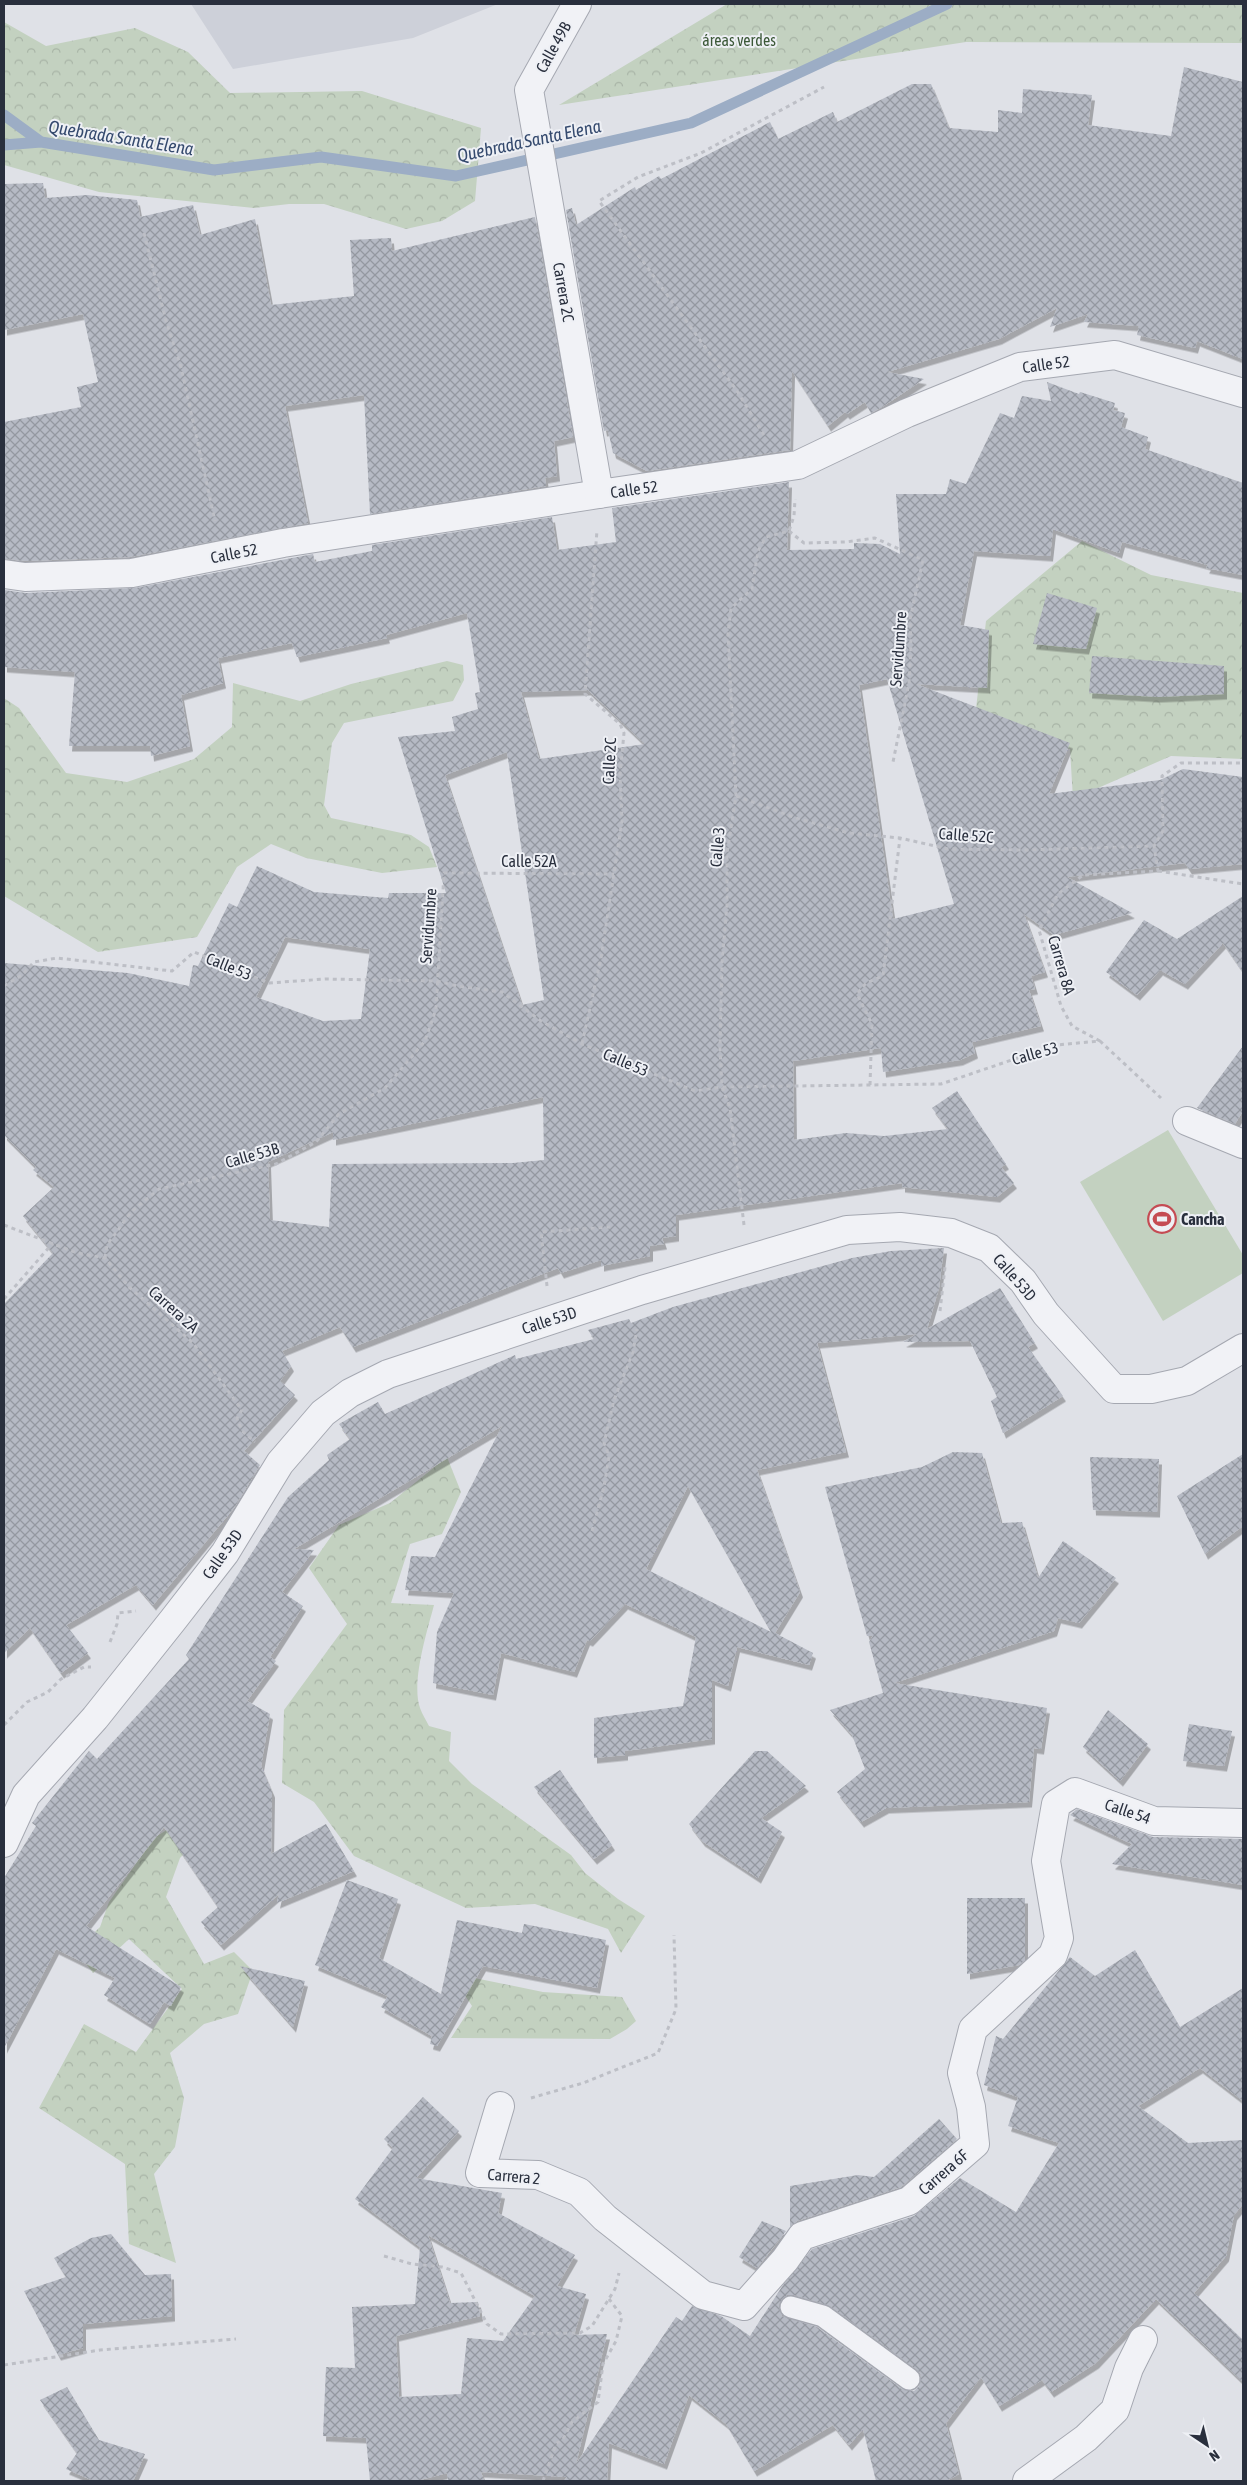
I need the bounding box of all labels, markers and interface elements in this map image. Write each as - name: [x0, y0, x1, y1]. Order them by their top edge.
- street label: Calle 49B: [532, 18, 574, 75]
- park label: áreas verdes: [702, 31, 776, 49]
- water label: Quebrada Santa Elena: [455, 115, 603, 166]
- water label: Quebrada Santa Elena: [47, 116, 196, 159]
- street label: Carrera 2C: [550, 261, 578, 323]
- street label: Calle 52: [1021, 352, 1071, 376]
- street label: Calle 52: [609, 477, 659, 501]
- street label: Calle 52: [209, 540, 259, 566]
- street label: Servidumbre: [886, 611, 910, 687]
- street label: Calle 2C: [599, 737, 619, 785]
- street label: Calle 52C: [938, 824, 994, 846]
- street label: Calle 3: [706, 826, 728, 868]
- street label: Calle 52A: [501, 852, 557, 870]
- street label: Servidumbre: [416, 888, 440, 964]
- street label: Carrera 8A: [1045, 933, 1079, 997]
- street label: Calle 53: [204, 949, 254, 983]
- street label: Calle 53: [1010, 1038, 1060, 1068]
- street label: Calle 53: [601, 1044, 651, 1080]
- street label: Calle 53B: [223, 1139, 281, 1171]
- sports icon: Cancha: [1147, 1204, 1177, 1234]
- place label: Cancha: [1181, 1210, 1225, 1228]
- street label: Calle 53D: [990, 1250, 1040, 1304]
- street label: Carrera 2A: [145, 1282, 203, 1336]
- street label: Calle 53D: [519, 1303, 579, 1337]
- street label: Calle 53D: [198, 1526, 246, 1582]
- street label: Calle 54: [1103, 1795, 1153, 1827]
- street label: Carrera 6F: [915, 2145, 972, 2198]
- street label: Carrera 2: [487, 2165, 541, 2187]
- north arrow: [1182, 2420, 1232, 2470]
- text: N: [1206, 2447, 1222, 2465]

